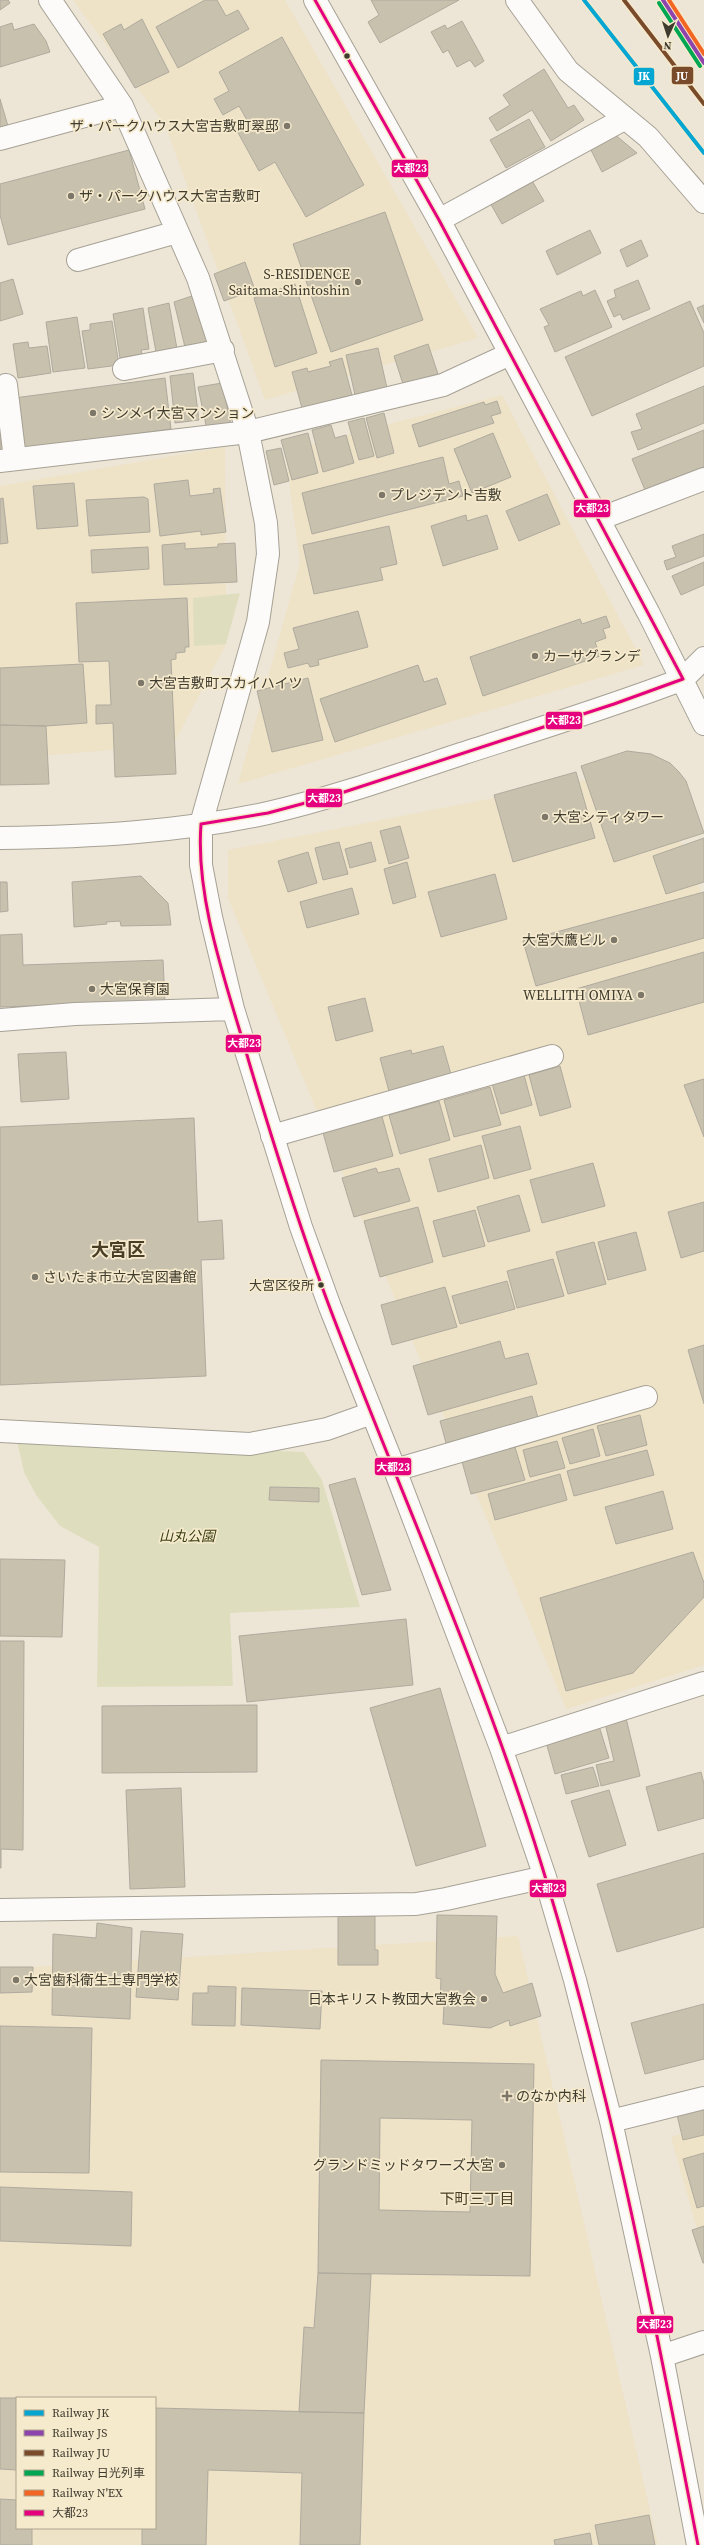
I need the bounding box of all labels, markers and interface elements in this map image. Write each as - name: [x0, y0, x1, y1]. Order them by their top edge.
- north arrow: [648, 16, 688, 56]
- text: N: [663, 38, 672, 53]
- unlabelled marker: [342, 51, 352, 61]
- line badge: JU: [671, 66, 694, 85]
- line badge: JK: [633, 67, 655, 86]
- text: JK: [637, 69, 650, 84]
- text: JU: [675, 69, 688, 84]
- place label: ザ・パークハウス大宮吉敷町翠邸: [70, 116, 279, 136]
- marker: ザ・パークハウス大宮吉敷町翠邸: [282, 121, 292, 131]
- line badge: 大都23: [391, 159, 429, 178]
- text: 大都23: [393, 161, 427, 176]
- place label: ザ・パークハウス大宮吉敷町: [79, 186, 260, 206]
- marker: ザ・パークハウス大宮吉敷町: [66, 191, 76, 201]
- place label: S-RESIDENCE Saitama-Shintoshin: [229, 264, 351, 300]
- marker: S-RESIDENCE Saitama-Shintoshin: [353, 277, 363, 287]
- place label: シンメイ大宮マンション: [101, 403, 255, 423]
- marker: シンメイ大宮マンション: [88, 408, 98, 418]
- place label: プレジデント吉敷: [390, 485, 502, 505]
- marker: プレジデント吉敷: [377, 490, 387, 500]
- line badge: 大都23: [573, 499, 611, 518]
- text: 大都23: [575, 501, 609, 516]
- place label: カーサグランデ: [543, 646, 641, 666]
- marker: カーサグランデ: [530, 651, 540, 661]
- place label: 大宮吉敷町スカイハイツ: [149, 673, 302, 693]
- marker: 大宮吉敷町スカイハイツ: [136, 678, 146, 688]
- line badge: 大都23: [545, 711, 583, 730]
- text: 大都23: [547, 713, 581, 728]
- line badge: 大都23: [305, 788, 343, 808]
- text: 大都23: [307, 791, 341, 806]
- place label: 大宮シティタワー: [553, 807, 664, 827]
- marker: 大宮シティタワー: [540, 812, 550, 822]
- place label: 大宮大鷹ビル: [522, 930, 606, 950]
- marker: 大宮大鷹ビル: [609, 935, 619, 945]
- place label: 大宮保育園: [100, 979, 170, 999]
- marker: 大宮保育園: [87, 984, 97, 994]
- place label: WELLITH OMIYA: [523, 985, 634, 1005]
- marker: WELLITH OMIYA: [636, 990, 646, 1000]
- line badge: 大都23: [225, 1034, 262, 1053]
- text: 大都23: [227, 1036, 261, 1051]
- district label: 大宮区: [91, 1237, 145, 1262]
- place label: さいたま市立大宮図書館: [43, 1267, 197, 1287]
- marker: さいたま市立大宮図書館: [30, 1272, 40, 1282]
- place label: 大宮区役所: [249, 1277, 314, 1294]
- marker: 大宮区役所: [316, 1280, 326, 1290]
- line badge: 大都23: [374, 1457, 412, 1476]
- text: 大都23: [376, 1460, 410, 1475]
- park label: 山丸公園: [159, 1526, 217, 1546]
- line badge: 大都23: [529, 1879, 567, 1898]
- text: 大都23: [531, 1881, 565, 1896]
- place label: 大宮歯科衛生士専門学校: [24, 1970, 178, 1990]
- marker: 大宮歯科衛生士専門学校: [11, 1975, 21, 1985]
- place label: 日本キリスト教団大宮教会: [308, 1989, 476, 2009]
- marker: 日本キリスト教団大宮教会: [479, 1994, 489, 2004]
- place label: のなか内科: [516, 2086, 586, 2106]
- marker: のなか内科: [501, 2090, 513, 2102]
- place label: グランドミッドタワーズ大宮: [313, 2155, 494, 2175]
- marker: グランドミッドタワーズ大宮: [497, 2160, 507, 2170]
- district label: 下町三丁目: [439, 2188, 515, 2209]
- line badge: 大都23: [636, 2315, 674, 2334]
- text: 大都23: [638, 2317, 672, 2332]
- legend: [16, 2397, 156, 2529]
- text: Railway JK: [52, 2405, 109, 2421]
- text: Railway JS: [52, 2425, 107, 2441]
- text: Railway JU: [52, 2445, 110, 2461]
- text: Railway 日光列車: [52, 2465, 145, 2481]
- text: Railway N'EX: [52, 2485, 123, 2501]
- text: 大都23: [52, 2505, 88, 2521]

